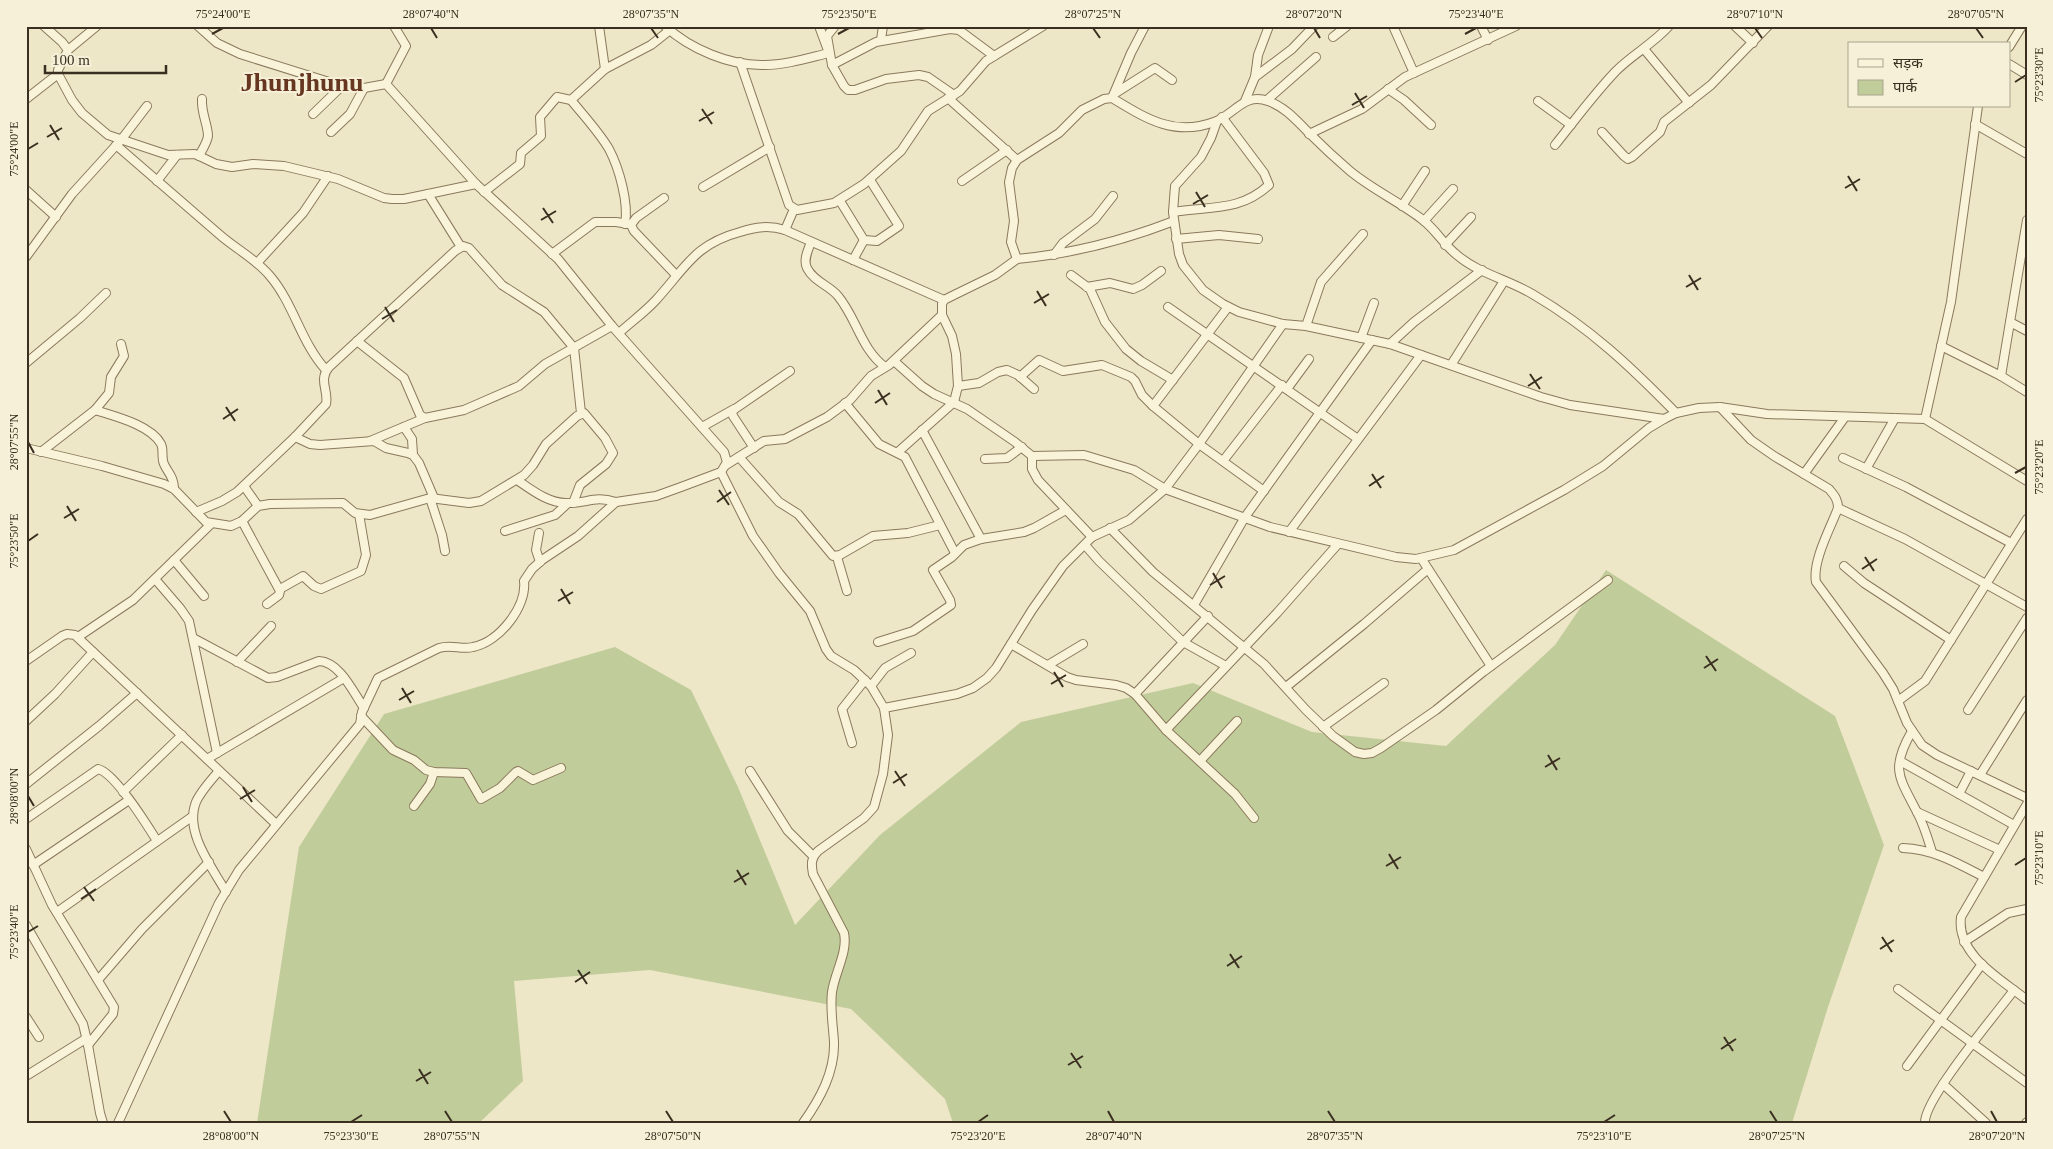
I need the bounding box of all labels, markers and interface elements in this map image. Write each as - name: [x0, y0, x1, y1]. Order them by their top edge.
- text: 75°24'00"E: [195, 7, 251, 21]
- text: 28°07'40"N: [403, 7, 460, 21]
- text: 28°07'35"N: [623, 7, 680, 21]
- text: 75°23'50"E: [821, 7, 877, 21]
- text: 28°07'25"N: [1065, 7, 1122, 21]
- text: 28°07'20"N: [1286, 7, 1343, 21]
- text: 75°23'40"E: [1448, 7, 1504, 21]
- text: 28°07'10"N: [1727, 7, 1784, 21]
- text: 28°07'05"N: [1948, 7, 2005, 21]
- scale bar: [45, 42, 166, 74]
- legend: [1848, 42, 2010, 108]
- text: 75°23'30"E: [2032, 47, 2046, 103]
- text: 100 m: [52, 52, 90, 68]
- text: सड़क: [1893, 55, 1923, 71]
- district label: Jhunjhunu: [241, 68, 363, 97]
- text: पार्क: [1893, 78, 1917, 95]
- text: 75°24'00"E: [7, 121, 21, 177]
- text: 28°07'55"N: [7, 413, 21, 470]
- text: 75°23'20"E: [2032, 439, 2046, 495]
- text: 75°23'50"E: [7, 513, 21, 569]
- text: 28°08'00"N: [7, 767, 21, 824]
- text: 75°23'10"E: [2032, 830, 2046, 886]
- text: 75°23'40"E: [7, 904, 21, 960]
- text: 28°08'00"N: [203, 1129, 260, 1143]
- text: 75°23'30"E: [323, 1129, 379, 1143]
- text: 28°07'55"N: [424, 1129, 481, 1143]
- text: 28°07'50"N: [645, 1129, 702, 1143]
- text: 75°23'20"E: [950, 1129, 1006, 1143]
- text: 28°07'40"N: [1086, 1129, 1143, 1143]
- text: 28°07'35"N: [1307, 1129, 1364, 1143]
- text: 75°23'10"E: [1576, 1129, 1632, 1143]
- text: 28°07'25"N: [1749, 1129, 1806, 1143]
- text: 28°07'20"N: [1969, 1129, 2026, 1143]

